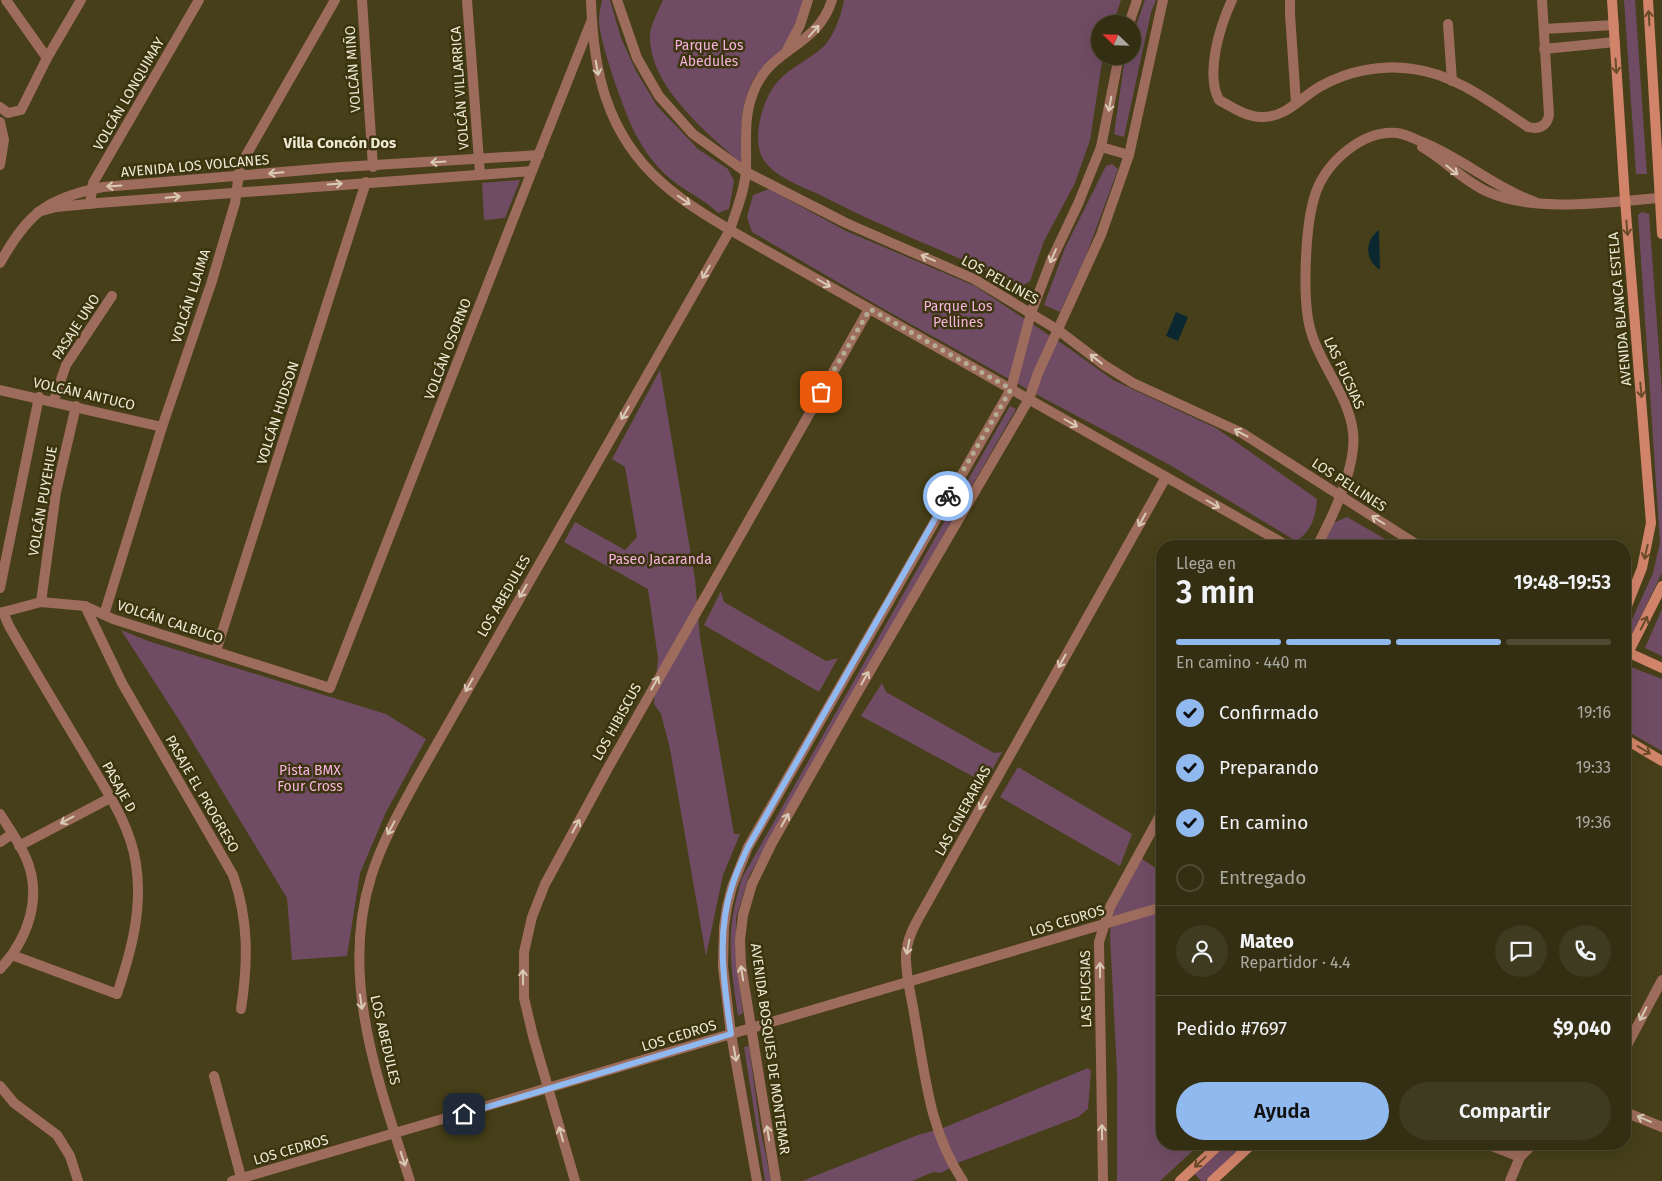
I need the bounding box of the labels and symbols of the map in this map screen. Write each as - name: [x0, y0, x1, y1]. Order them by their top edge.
- one-way arrow: [1644, 10, 1653, 26]
- north arrow: [1091, 15, 1141, 65]
- street label: VOLCÁN MIÑO: [340, 25, 365, 113]
- one-way arrow: [808, 25, 820, 38]
- street label: VOLCÁN VILLARRICA: [446, 26, 473, 150]
- street label: VOLCÁN LONQUIMAY: [89, 34, 168, 153]
- park label: Parque Los Abedules: [674, 37, 744, 70]
- one-way arrow: [1612, 58, 1621, 74]
- one-way arrow: [593, 60, 603, 76]
- one-way arrow: [1105, 96, 1115, 112]
- district label: Villa Concón Dos: [283, 134, 396, 152]
- street label: AVENIDA LOS VOLCANES: [120, 151, 270, 181]
- one-way arrow: [430, 157, 446, 167]
- one-way arrow: [1445, 164, 1458, 175]
- one-way arrow: [268, 168, 284, 178]
- one-way arrow: [327, 180, 343, 189]
- one-way arrow: [106, 181, 122, 191]
- one-way arrow: [165, 192, 181, 201]
- one-way arrow: [677, 195, 691, 205]
- one-way arrow: [1623, 220, 1632, 236]
- street label: AVENIDA BLANCA ESTELA: [1605, 231, 1635, 387]
- street label: VOLCÁN LLAIMA: [167, 247, 214, 345]
- one-way arrow: [1048, 248, 1058, 263]
- street label: LOS PELLINES: [958, 252, 1042, 308]
- one-way arrow: [921, 253, 936, 263]
- one-way arrow: [700, 264, 710, 279]
- one-way arrow: [816, 279, 831, 288]
- street label: PASAJE UNO: [48, 291, 104, 363]
- street label: VOLCÁN OSORNO: [420, 295, 475, 402]
- park label: Parque Los Pellines: [923, 298, 993, 331]
- street label: LAS FUCSIAS: [1320, 334, 1368, 412]
- one-way arrow: [1090, 354, 1103, 365]
- street label: VOLCÁN HUDSON: [252, 359, 303, 467]
- pin: [800, 371, 842, 413]
- street label: VOLCÁN ANTUCO: [31, 373, 137, 414]
- one-way arrow: [1637, 382, 1646, 398]
- one-way arrow: [620, 405, 629, 420]
- one-way arrow: [1064, 419, 1078, 429]
- one-way arrow: [1233, 428, 1248, 438]
- street label: VOLCÁN PUYEHUE: [24, 444, 61, 558]
- street label: LOS PELLINES: [1308, 455, 1390, 516]
- courier: [923, 471, 973, 521]
- one-way arrow: [1205, 499, 1219, 509]
- one-way arrow: [1136, 512, 1146, 526]
- one-way arrow: [1371, 515, 1385, 525]
- one-way arrow: [1641, 543, 1650, 559]
- park label: Paseo Jacaranda: [608, 551, 712, 568]
- street label: LOS ABEDULES: [474, 552, 534, 640]
- one-way arrow: [518, 583, 528, 597]
- street label: VOLCÁN CALBUCO: [115, 596, 226, 647]
- one-way arrow: [1639, 615, 1649, 630]
- one-way arrow: [1057, 654, 1067, 669]
- one-way arrow: [861, 672, 871, 686]
- one-way arrow: [650, 676, 660, 691]
- one-way arrow: [464, 677, 473, 692]
- street label: LOS HIBISCUS: [589, 680, 645, 764]
- street label: PASAJE EL PROGRESO: [161, 732, 243, 856]
- one-way arrow: [1636, 745, 1650, 755]
- street label: PASAJE D: [98, 759, 140, 815]
- park label: Pista BMX Four Cross: [277, 762, 343, 795]
- street label: LAS CINERARIAS: [931, 763, 995, 859]
- one-way arrow: [977, 795, 987, 810]
- one-way arrow: [780, 812, 790, 827]
- one-way arrow: [60, 816, 75, 825]
- one-way arrow: [572, 819, 582, 833]
- one-way arrow: [386, 820, 396, 835]
- street label: LOS CEDROS: [1028, 901, 1107, 940]
- one-way arrow: [902, 938, 912, 954]
- street label: AVENIDA BOSQUES DE MONTEMAR: [747, 942, 793, 1156]
- street label: LAS FUCSIAS: [1077, 950, 1095, 1028]
- one-way arrow: [1095, 962, 1104, 978]
- one-way arrow: [737, 965, 747, 981]
- one-way arrow: [518, 969, 528, 986]
- street label: LOS ABEDULES: [366, 993, 404, 1087]
- one-way arrow: [356, 994, 366, 1010]
- one-way arrow: [1638, 1006, 1647, 1021]
- street label: LOS CEDROS: [640, 1016, 719, 1055]
- one-way arrow: [730, 1045, 740, 1061]
- pin: [443, 1093, 485, 1135]
- one-way arrow: [1636, 1114, 1651, 1123]
- one-way arrow: [763, 1125, 773, 1141]
- one-way arrow: [1097, 1125, 1107, 1141]
- one-way arrow: [556, 1127, 566, 1143]
- street label: LOS CEDROS: [251, 1131, 331, 1169]
- one-way arrow: [398, 1151, 408, 1167]
- one-way arrow: [1193, 1156, 1206, 1168]

